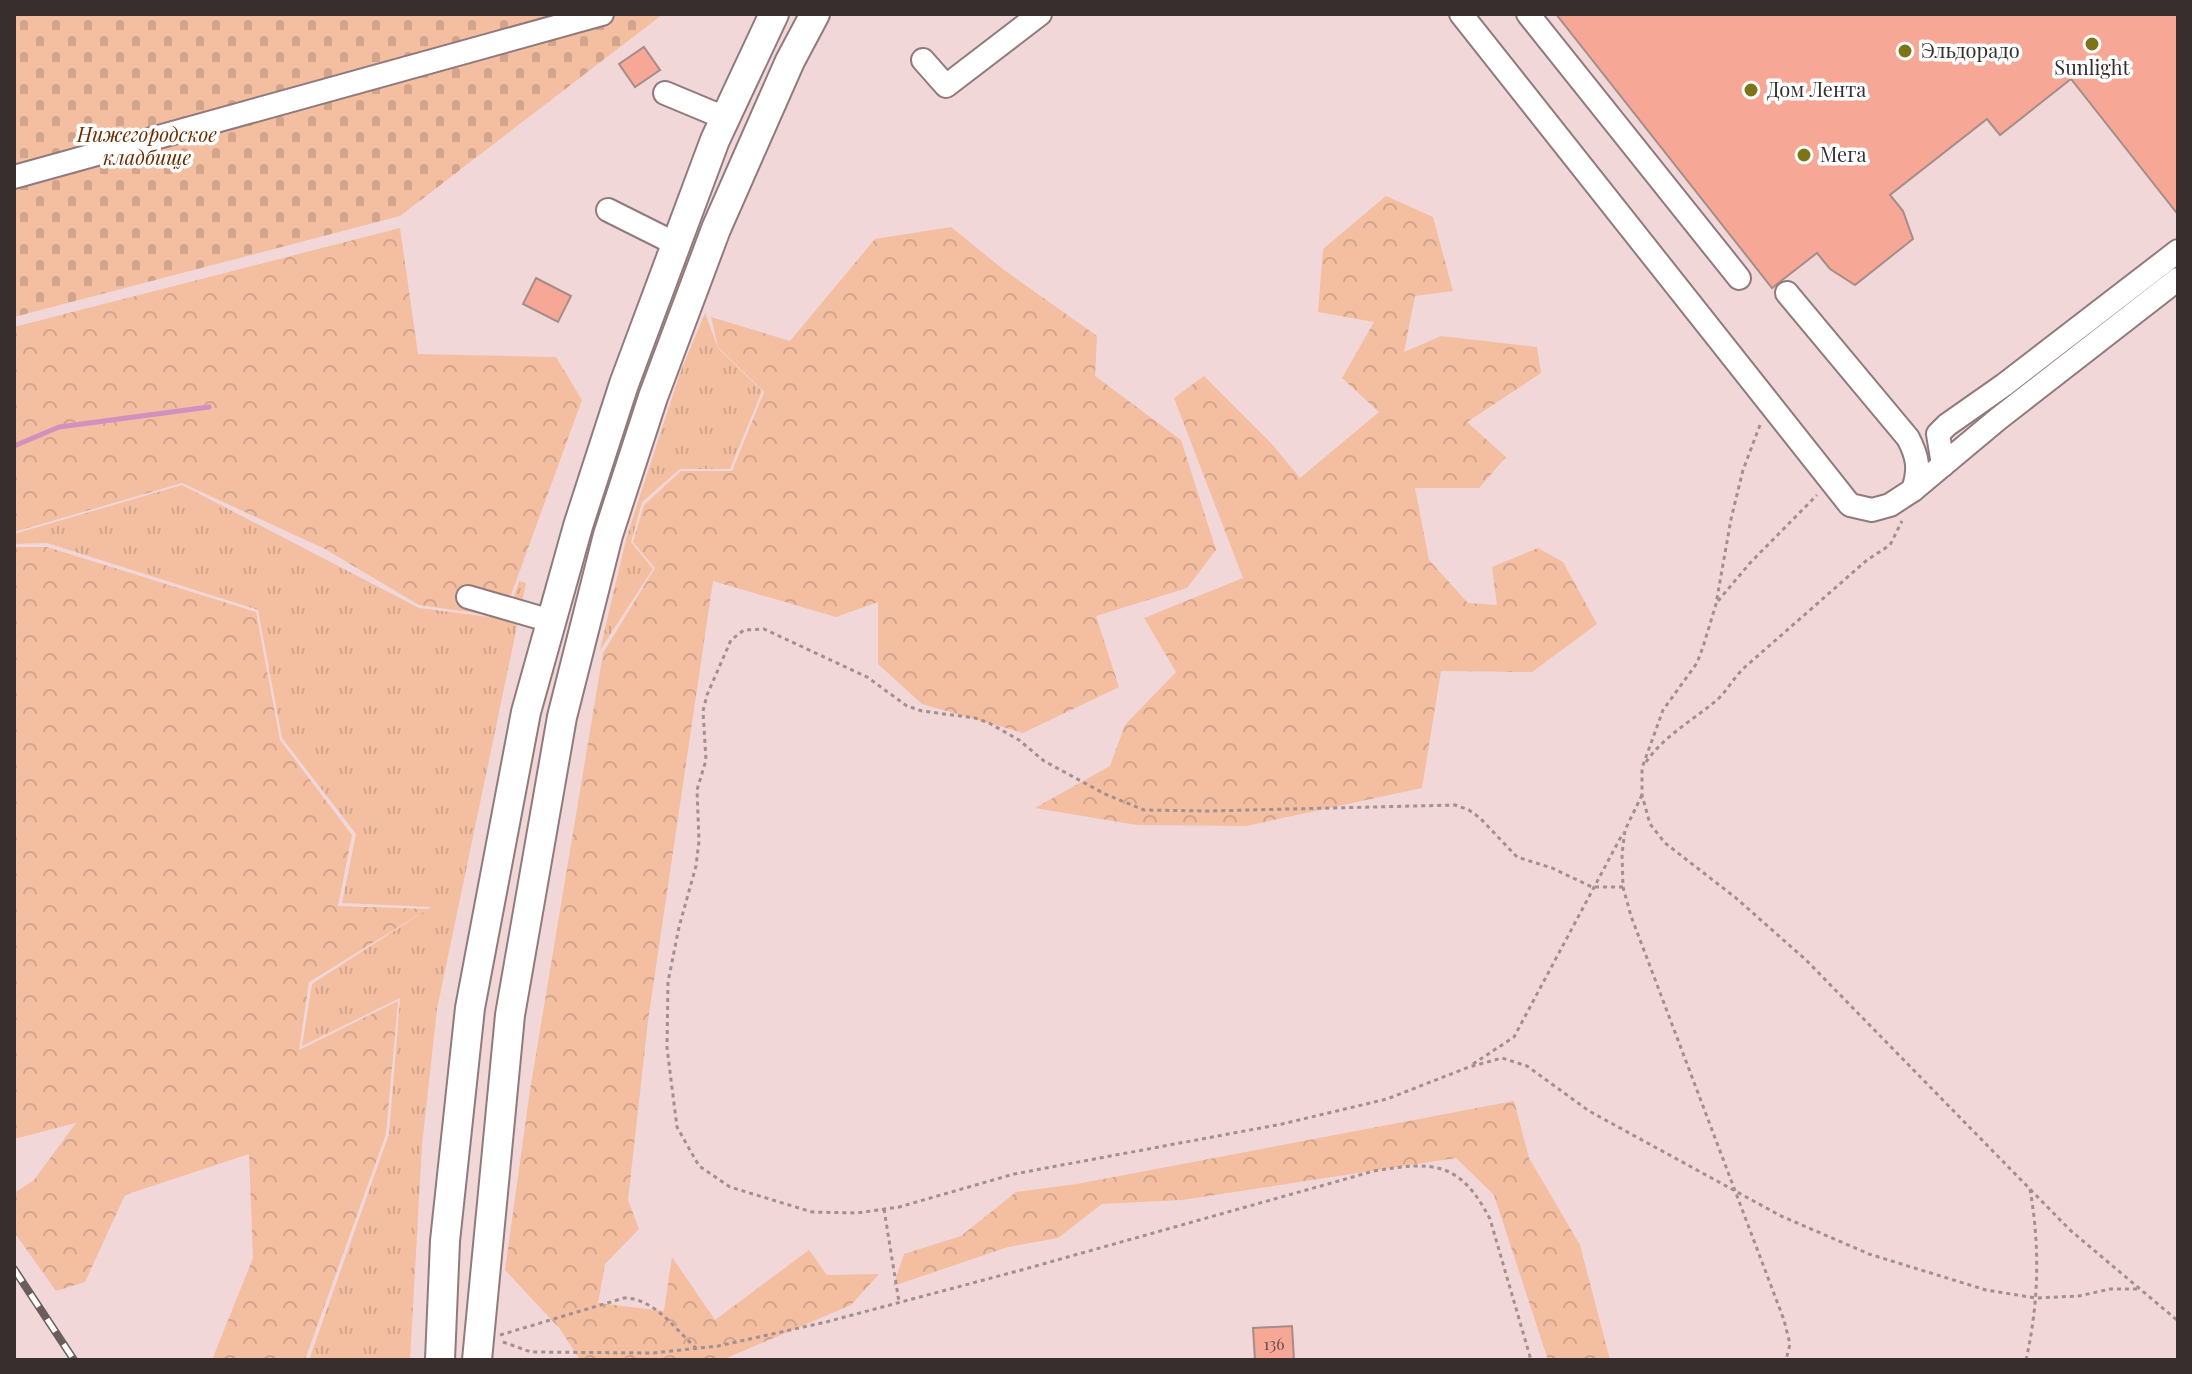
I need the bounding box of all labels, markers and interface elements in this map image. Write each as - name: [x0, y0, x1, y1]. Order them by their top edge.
- marker: Sunlight: [2083, 35, 2101, 53]
- place label: Эльдорадо: [1921, 36, 2020, 63]
- marker: Эльдорадо: [1896, 42, 1914, 60]
- place label: Sunlight: [2054, 53, 2131, 80]
- place label: Дом Лента: [1767, 75, 1866, 102]
- marker: Дом Лента: [1742, 81, 1760, 99]
- park label: Нижегородское кладбище: [76, 120, 217, 170]
- place label: Мега: [1820, 140, 1866, 167]
- marker: Мега: [1795, 146, 1813, 164]
- house number: 136: [1263, 1333, 1285, 1354]

